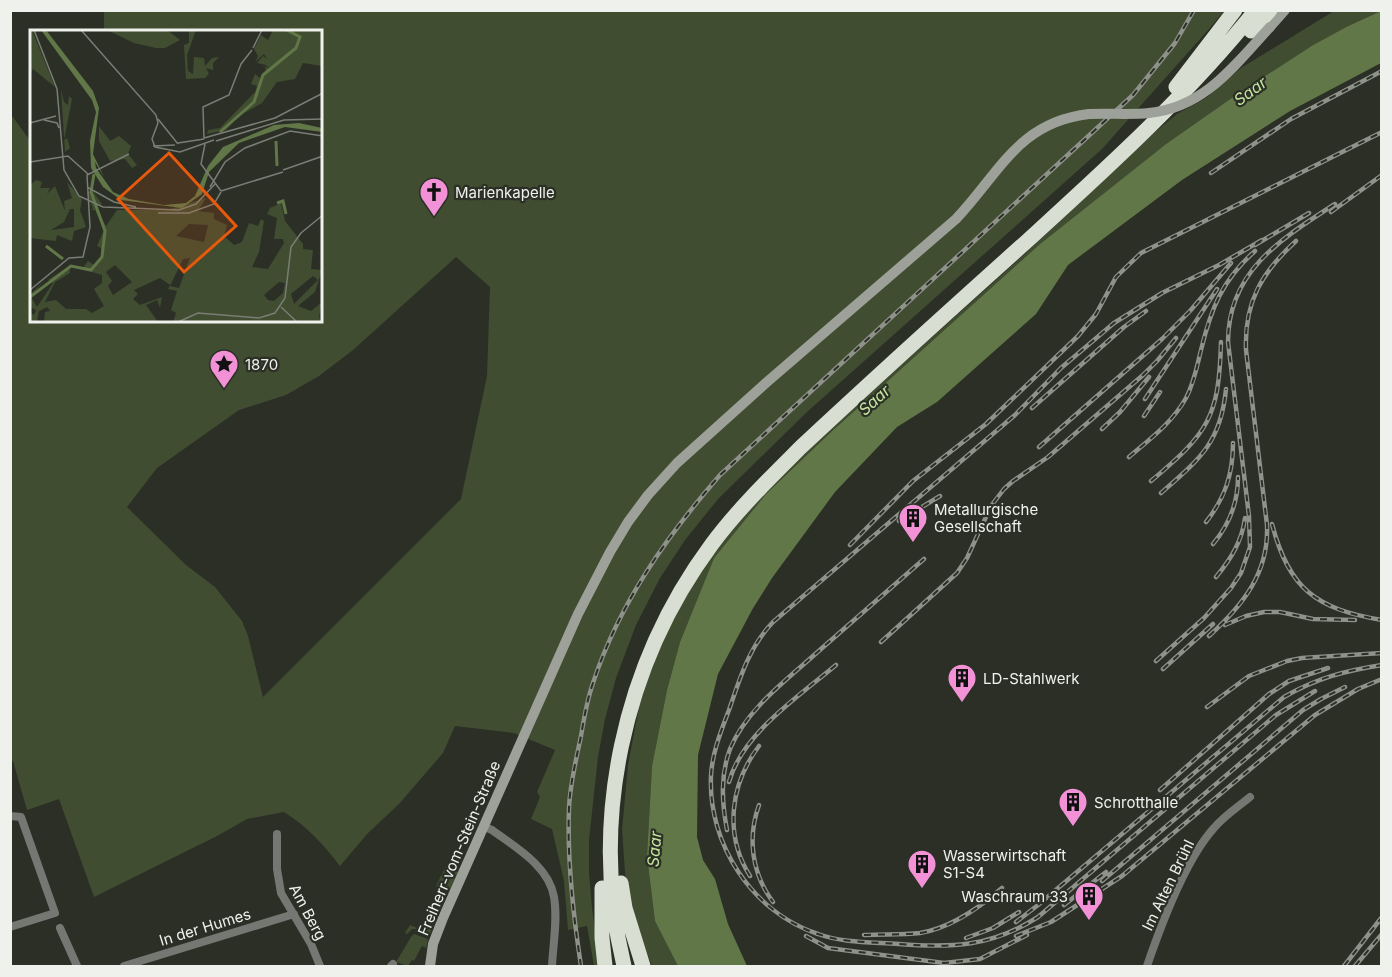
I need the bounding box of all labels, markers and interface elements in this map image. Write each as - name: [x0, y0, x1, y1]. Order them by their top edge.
- inset map: [30, 30, 322, 322]
- water label: Saar: [1230, 72, 1271, 110]
- church icon: Marienkapelle: [418, 176, 450, 218]
- place label: Marienkapelle: [455, 183, 555, 202]
- place icon: 1870: [208, 348, 240, 390]
- place label: 1870: [245, 355, 278, 374]
- water label: Saar: [854, 380, 895, 419]
- place label: Metallurgische Gesellschaft: [934, 500, 1038, 536]
- building icon: Metallurgische Gesellschaft: [897, 502, 929, 544]
- building icon: LD-Stahlwerk: [946, 662, 978, 704]
- place label: LD-Stahlwerk: [983, 669, 1080, 688]
- street label: Freiherr-vom-Stein-Straße: [414, 758, 504, 938]
- building icon: Schrotthalle: [1057, 786, 1089, 828]
- place label: Schrotthalle: [1094, 793, 1178, 812]
- water label: Saar: [642, 829, 666, 868]
- street label: Im Alten Brühl: [1138, 836, 1198, 934]
- place label: Wasserwirtschaft S1-S4: [943, 846, 1066, 882]
- building icon: Wasserwirtschaft S1-S4: [906, 848, 938, 890]
- building icon: Waschraum 33: [1073, 880, 1105, 922]
- street label: Am Berg: [285, 881, 331, 943]
- place label: Waschraum 33: [961, 887, 1068, 906]
- street label: In der Humes: [157, 904, 253, 950]

